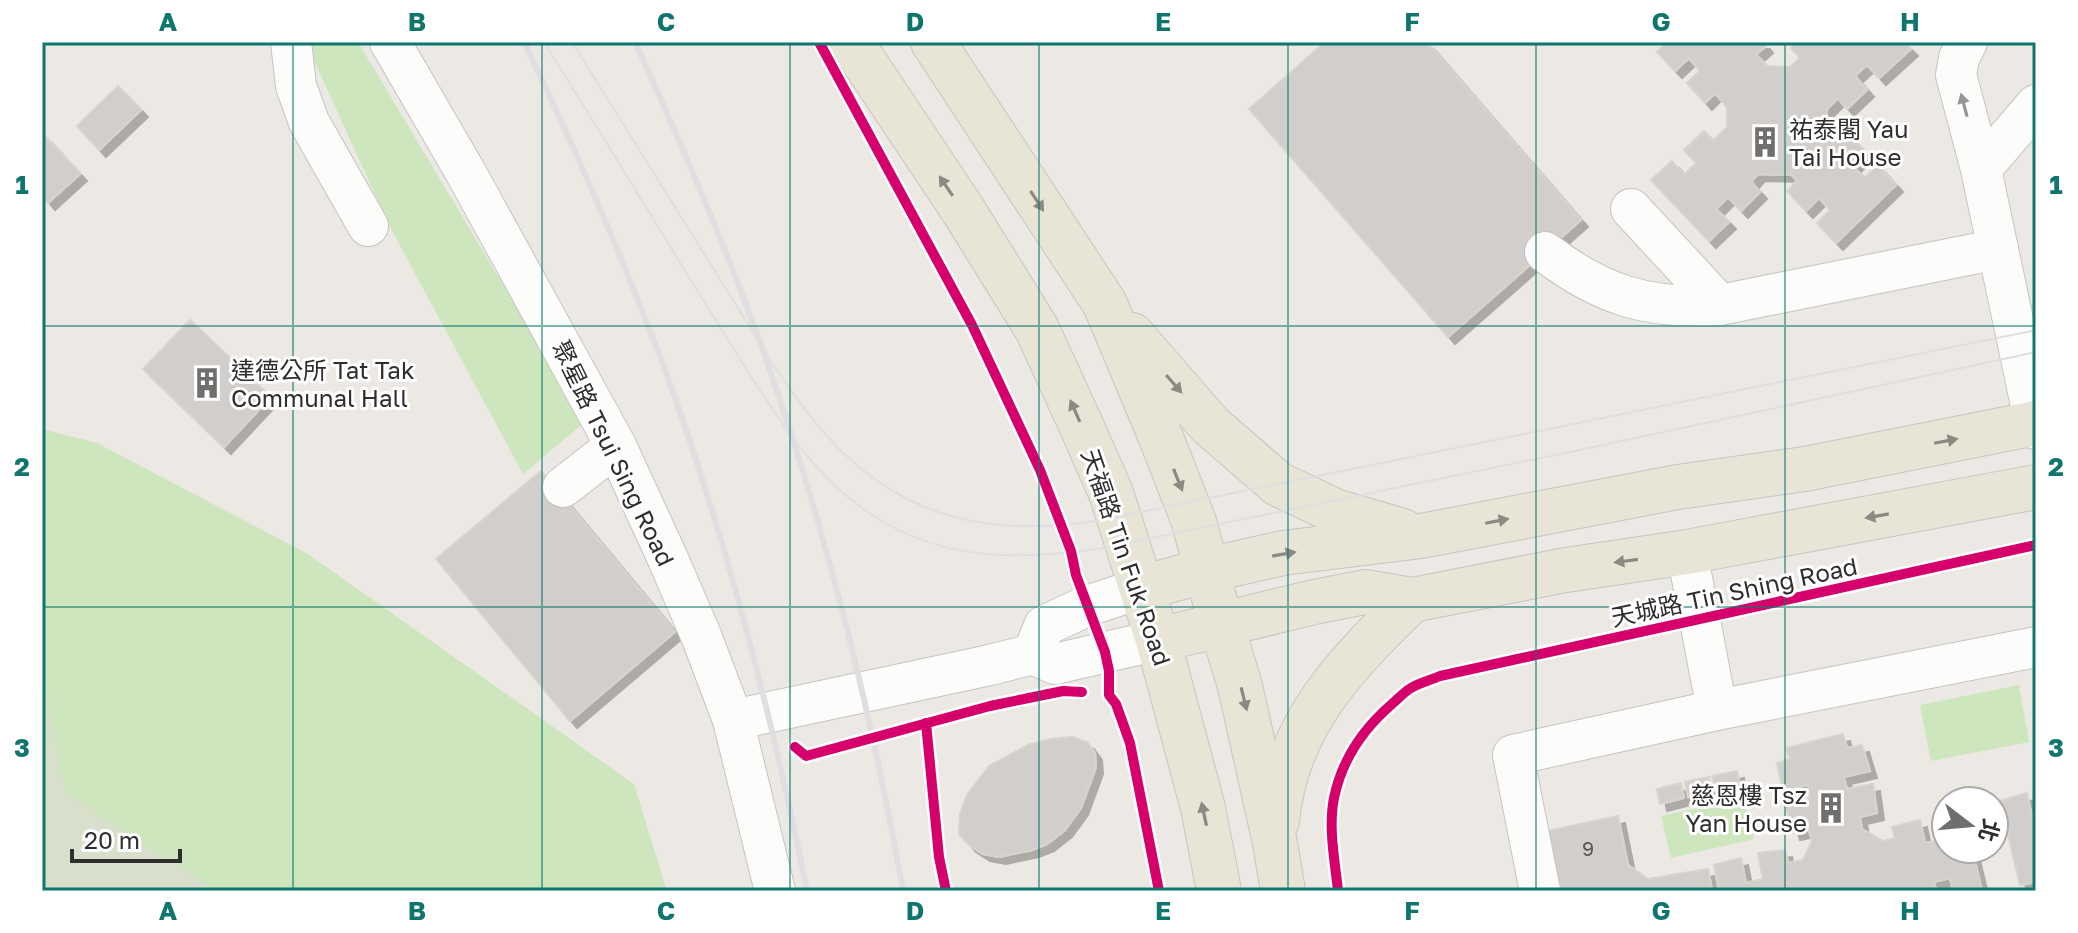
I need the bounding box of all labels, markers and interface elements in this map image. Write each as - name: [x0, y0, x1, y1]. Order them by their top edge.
- text: A: [159, 6, 178, 37]
- text: B: [408, 6, 426, 37]
- text: C: [657, 6, 675, 37]
- text: D: [906, 6, 924, 37]
- text: E: [1155, 6, 1171, 37]
- text: F: [1404, 6, 1420, 37]
- text: G: [1651, 6, 1671, 37]
- text: H: [1900, 6, 1920, 37]
- one-way arrow: [1957, 93, 1969, 118]
- place label: 祐泰閣 Yau Tai House: [1789, 114, 1909, 171]
- building icon: 祐泰閣 Yau Tai House: [1748, 125, 1782, 159]
- text: 1: [15, 169, 29, 200]
- text: 1: [2049, 169, 2063, 200]
- one-way arrow: [939, 175, 954, 196]
- one-way arrow: [1030, 190, 1045, 211]
- street label: 聚星路 Tsui Sing Road: [547, 336, 681, 570]
- place label: 達德公所 Tat Tak Communal Hall: [231, 355, 414, 412]
- building icon: 達德公所 Tat Tak Communal Hall: [190, 366, 224, 400]
- one-way arrow: [1165, 375, 1183, 394]
- one-way arrow: [1068, 399, 1082, 423]
- one-way arrow: [1934, 434, 1959, 446]
- street label: 天福路 Tin Fuk Road: [1076, 445, 1178, 669]
- text: 2: [14, 451, 30, 482]
- text: 2: [2048, 451, 2064, 482]
- one-way arrow: [1172, 468, 1185, 492]
- one-way arrow: [1864, 510, 1889, 522]
- one-way arrow: [1485, 515, 1510, 527]
- one-way arrow: [1271, 547, 1296, 560]
- street label: 天城路 Tin Shing Road: [1608, 551, 1860, 631]
- one-way arrow: [1614, 555, 1639, 568]
- one-way arrow: [1238, 687, 1250, 712]
- text: 3: [14, 732, 30, 763]
- text: 3: [2048, 732, 2064, 763]
- place label: 慈恩樓 Tsz Yan House: [1685, 780, 1807, 837]
- north arrow: [1930, 785, 2010, 865]
- building icon: 慈恩樓 Tsz Yan House: [1814, 791, 1848, 825]
- one-way arrow: [1197, 802, 1210, 827]
- scale bar: [72, 813, 180, 863]
- text: 北: [1974, 816, 2006, 845]
- text: 20 m: [84, 825, 140, 854]
- house number: 9: [1582, 836, 1594, 860]
- text: A: [159, 895, 178, 926]
- text: B: [408, 895, 426, 926]
- text: C: [657, 895, 675, 926]
- text: D: [906, 895, 924, 926]
- text: E: [1155, 895, 1171, 926]
- text: F: [1404, 895, 1420, 926]
- text: G: [1651, 895, 1671, 926]
- text: H: [1900, 895, 1920, 926]

